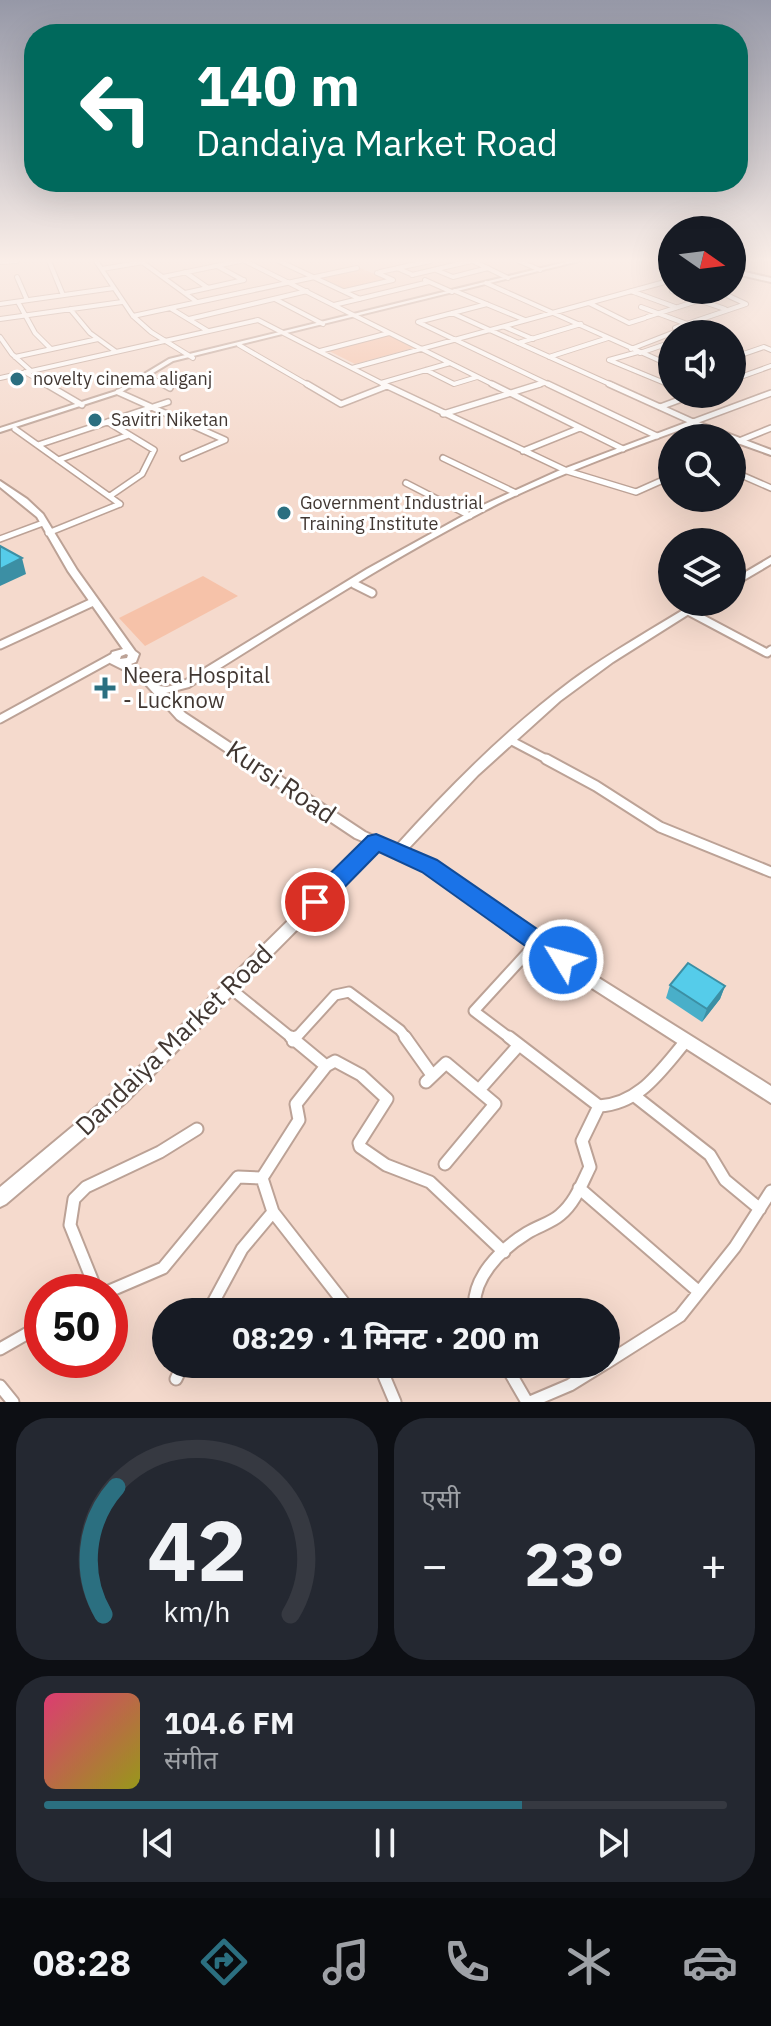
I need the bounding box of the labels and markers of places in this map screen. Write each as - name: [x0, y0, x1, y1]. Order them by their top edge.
- place label: novelty cinema aliganj: [33, 367, 212, 390]
- marker: novelty cinema aliganj: [8, 370, 26, 388]
- place label: Savitri Niketan: [111, 408, 228, 431]
- marker: Savitri Niketan: [86, 411, 104, 429]
- place label: Government Industrial Training Institute: [300, 491, 483, 535]
- marker: Government Industrial Training Institute: [275, 504, 293, 522]
- place label: Neera Hospital - Lucknow: [123, 660, 270, 714]
- marker: Neera Hospital - Lucknow: [94, 677, 116, 699]
- pin: [281, 868, 349, 936]

